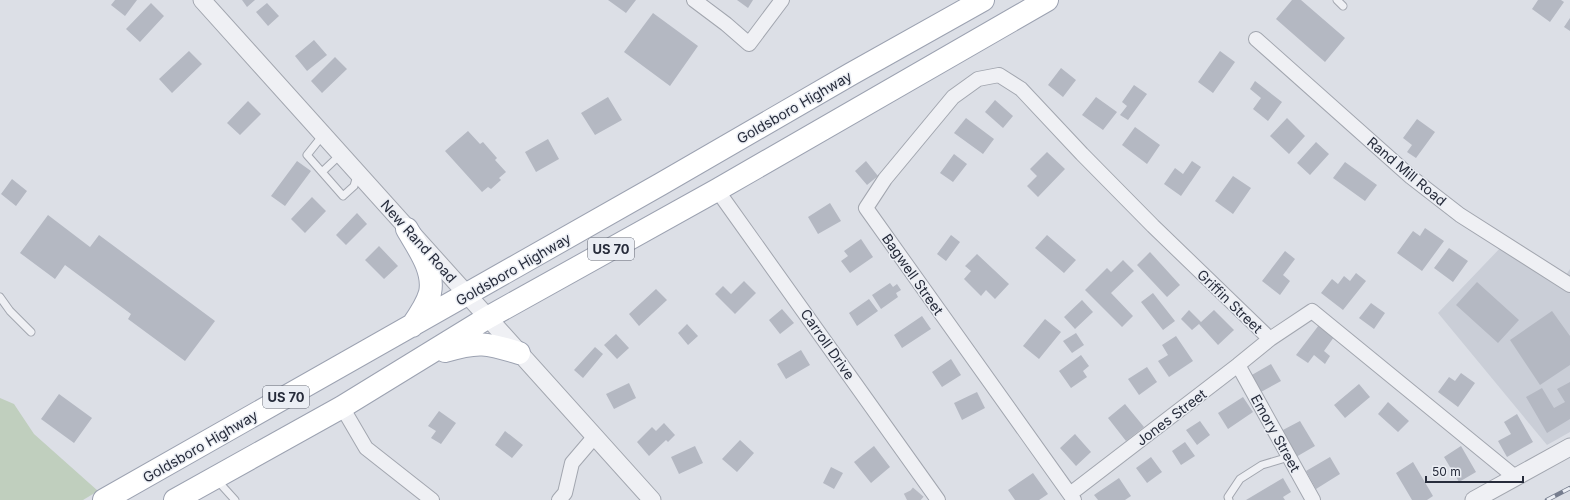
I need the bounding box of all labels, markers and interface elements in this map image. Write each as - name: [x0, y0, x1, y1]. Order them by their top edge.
- street label: Goldsboro Highway: [733, 67, 855, 147]
- street label: Rand Mill Road: [1364, 133, 1450, 209]
- street label: New Rand Road: [377, 196, 461, 286]
- street label: Goldsboro Highway: [452, 229, 574, 309]
- street label: Bagwell Street: [879, 230, 948, 318]
- road number: US 70: [588, 238, 634, 260]
- street label: Griffin Street: [1194, 266, 1267, 337]
- street label: Carroll Drive: [797, 305, 859, 383]
- street label: Jones Street: [1132, 385, 1210, 449]
- road number: US 70: [263, 386, 309, 408]
- street label: Emory Street: [1248, 391, 1304, 475]
- street label: Goldsboro Highway: [139, 406, 261, 486]
- scale bar: [1426, 458, 1523, 484]
- text: 50 m: [1432, 464, 1461, 479]

